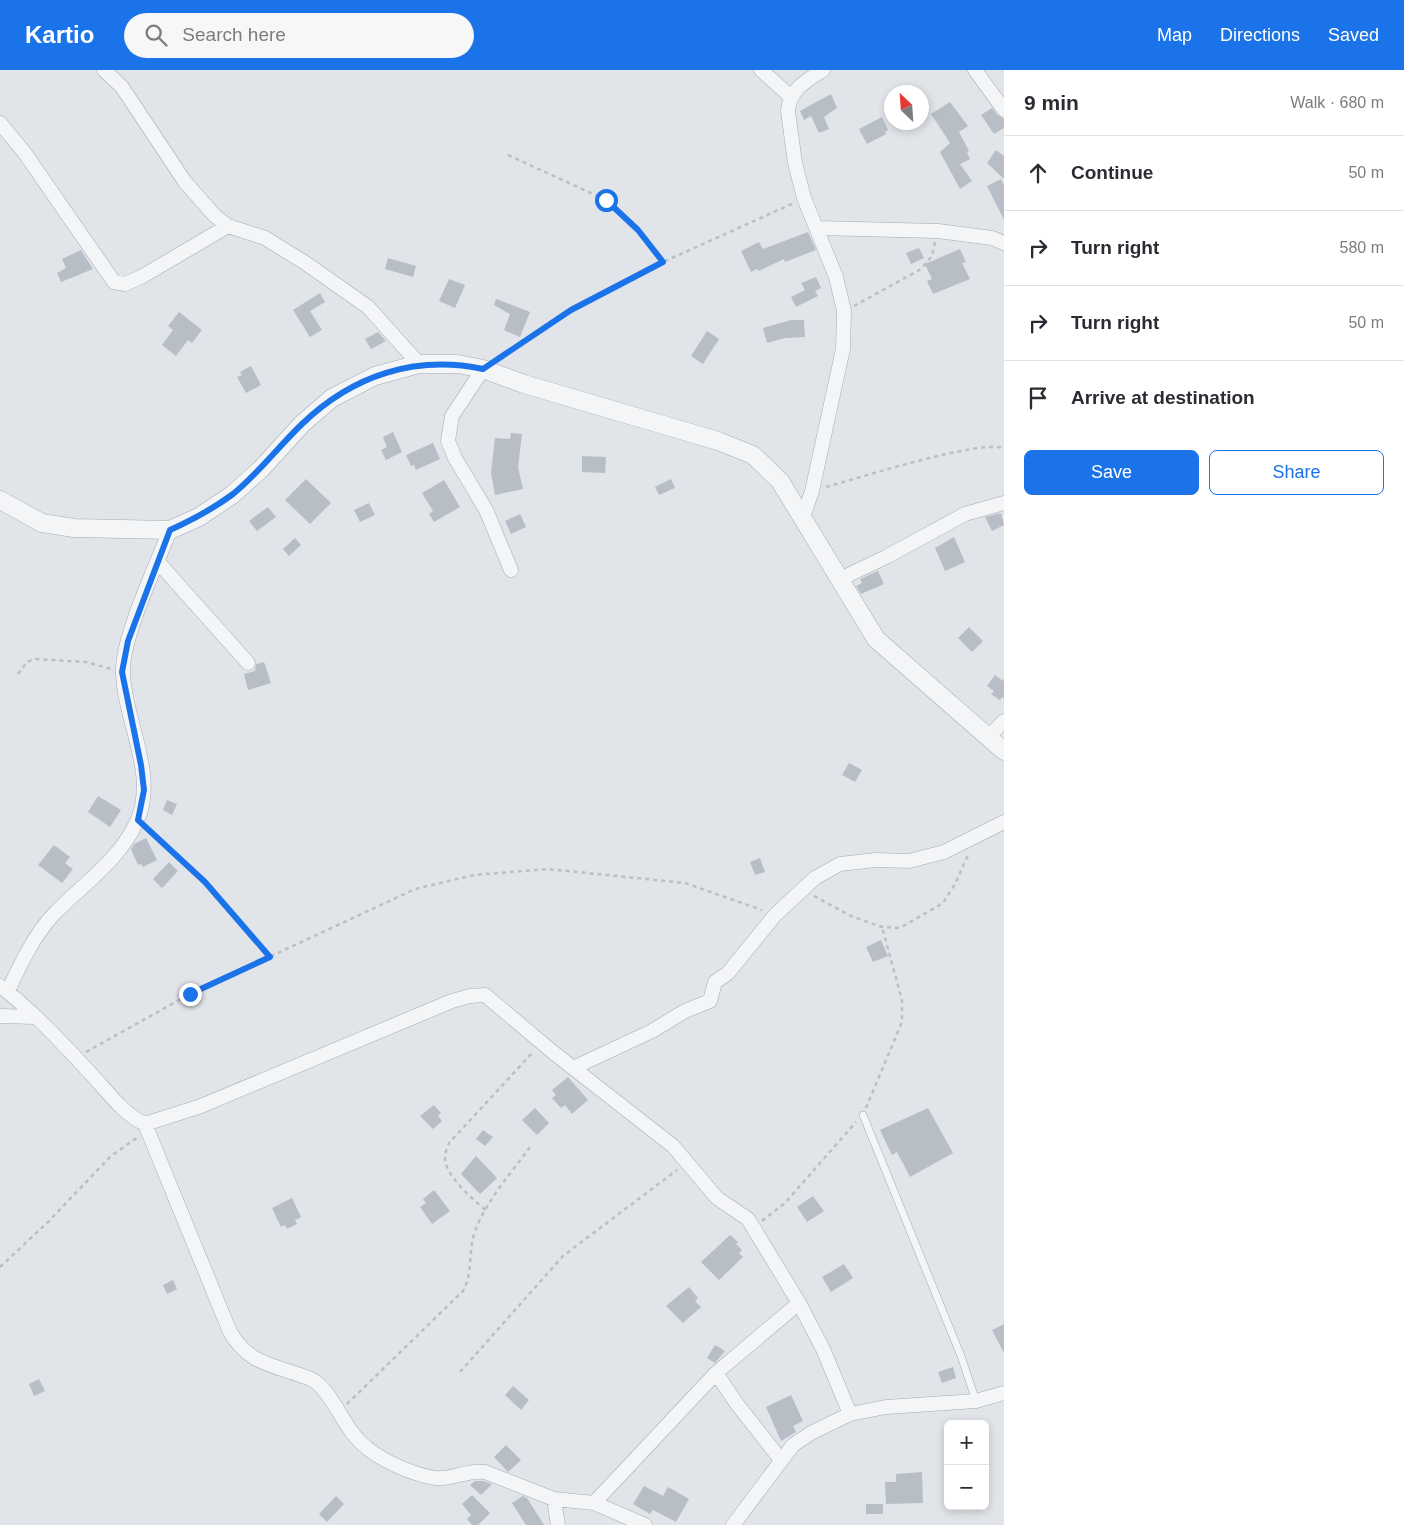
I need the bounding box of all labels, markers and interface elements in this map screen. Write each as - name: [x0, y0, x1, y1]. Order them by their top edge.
- search box: [124, 13, 474, 58]
- text: Kartio: [25, 21, 94, 48]
- icon: search: [142, 21, 170, 49]
- text: Search here: [182, 24, 286, 45]
- text: Map: [1157, 25, 1192, 45]
- text: Directions: [1220, 25, 1300, 45]
- text: Saved: [1328, 25, 1379, 45]
- north arrow: [884, 85, 929, 130]
- text: 9 min: [1024, 91, 1079, 114]
- text: Walk · 680 m: [1290, 94, 1384, 111]
- icon: ahead: [1024, 159, 1052, 187]
- text: Continue: [1071, 162, 1153, 183]
- text: 50 m: [1348, 164, 1384, 181]
- route start: [595, 189, 618, 212]
- icon: right: [1024, 234, 1052, 262]
- text: Turn right: [1071, 237, 1159, 258]
- text: 580 m: [1340, 239, 1384, 256]
- icon: right: [1024, 309, 1052, 337]
- text: Turn right: [1071, 312, 1159, 333]
- text: 50 m: [1348, 314, 1384, 331]
- icon: arrive: [1024, 384, 1052, 412]
- text: Arrive at destination: [1071, 387, 1255, 408]
- button: Save: [1024, 450, 1199, 495]
- button: Share: [1209, 450, 1384, 495]
- route end: [179, 983, 202, 1006]
- map controls: [944, 1420, 989, 1510]
- button: +: [944, 1420, 989, 1465]
- button: −: [944, 1465, 989, 1510]

